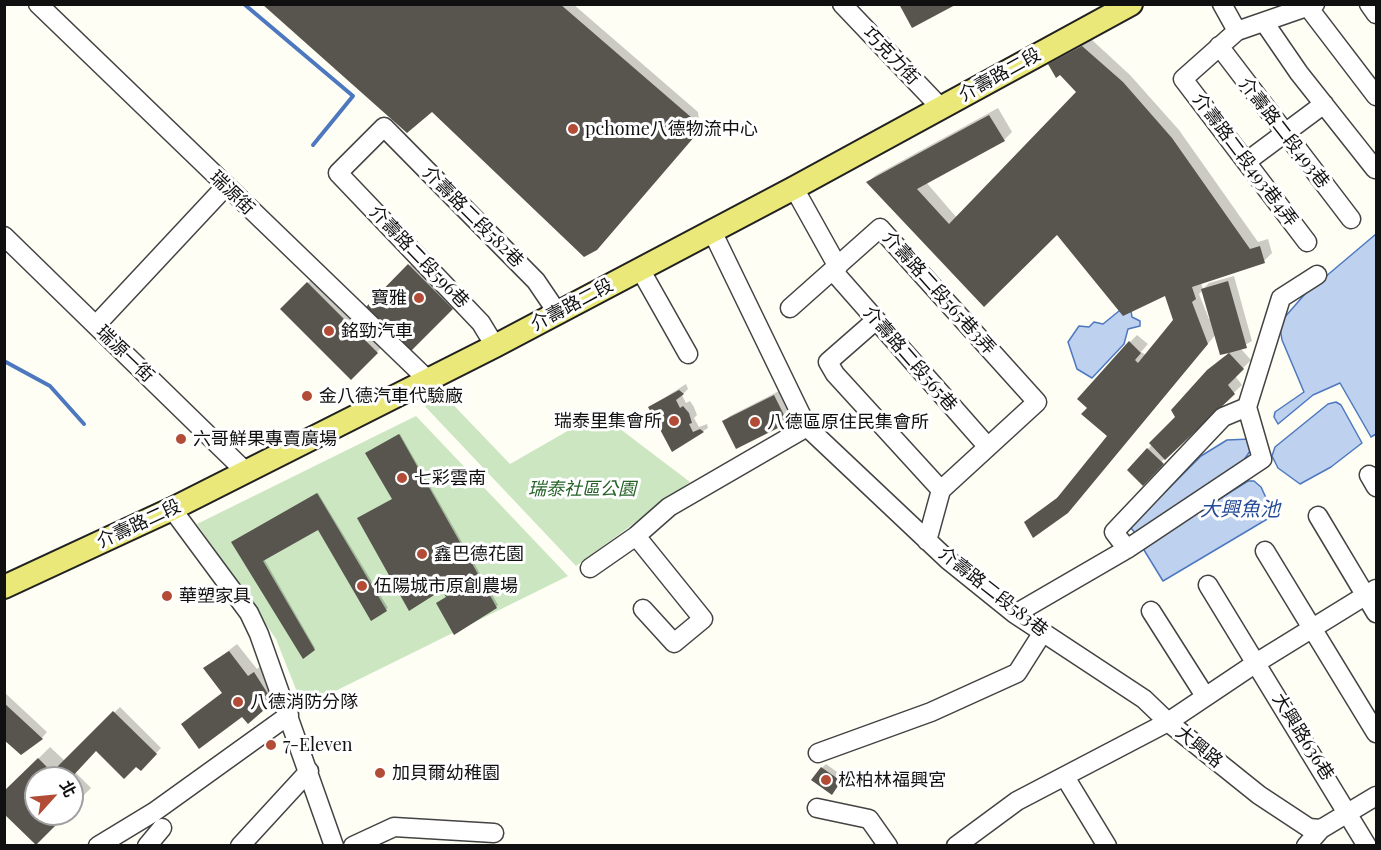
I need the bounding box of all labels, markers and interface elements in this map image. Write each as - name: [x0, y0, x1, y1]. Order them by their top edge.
- street label: 巧克力街: [858, 23, 924, 89]
- street label: 介壽路二段: [955, 44, 1045, 106]
- street label: 介壽路二段493巷: [1234, 73, 1334, 193]
- street label: 介壽路二段493巷4弄: [1188, 89, 1302, 231]
- place label: pchome八德物流中心: [585, 118, 758, 140]
- marker: pchome八德物流中心: [566, 122, 580, 136]
- street label: 介壽路二段582巷: [418, 162, 528, 272]
- street label: 瑞源街: [205, 166, 259, 220]
- street label: 介壽路二段596巷: [365, 201, 473, 313]
- street label: 介壽路二段565巷3弄: [878, 227, 1000, 359]
- street label: 介壽路二段: [527, 274, 617, 336]
- place label: 寶雅: [371, 287, 407, 309]
- marker: 寶雅: [412, 291, 426, 305]
- street label: 介壽路二段565巷: [858, 302, 962, 416]
- place label: 銘勁汽車: [341, 320, 413, 342]
- street label: 瑞源一街: [92, 321, 158, 387]
- marker: 銘勁汽車: [322, 324, 336, 338]
- place label: 金八德汽車代驗廠: [319, 385, 463, 407]
- marker: 金八德汽車代驗廠: [300, 389, 314, 403]
- place label: 瑞泰里集會所: [554, 410, 662, 432]
- place label: 八德區原住民集會所: [767, 411, 929, 433]
- marker: 瑞泰里集會所: [667, 414, 681, 428]
- marker: 八德區原住民集會所: [748, 415, 762, 429]
- place label: 六哥鮮果專賣廣場: [193, 428, 337, 450]
- marker: 六哥鮮果專賣廣場: [174, 432, 188, 446]
- place label: 七彩雲南: [414, 467, 486, 489]
- marker: 七彩雲南: [395, 471, 409, 485]
- park label: 瑞泰社區公園: [528, 478, 636, 500]
- street label: 介壽路二段: [94, 495, 184, 553]
- water label: 大興魚池: [1200, 498, 1280, 522]
- place label: 鑫巴德花園: [434, 543, 524, 565]
- street label: 介壽路二段583巷: [934, 543, 1052, 641]
- marker: 鑫巴德花園: [415, 547, 429, 561]
- place label: 伍陽城市原創農場: [374, 575, 518, 597]
- marker: 伍陽城市原創農場: [355, 579, 369, 593]
- place label: 華塑家具: [179, 585, 251, 607]
- marker: 華塑家具: [160, 589, 174, 603]
- street label: 大興路636巷: [1268, 689, 1338, 785]
- place label: 八德消防分隊: [250, 691, 358, 713]
- marker: 八德消防分隊: [231, 695, 245, 709]
- street label: 大興路: [1171, 722, 1227, 772]
- place label: 7-Eleven: [283, 734, 353, 756]
- marker: 7-Eleven: [264, 738, 278, 752]
- place label: 加貝爾幼稚園: [392, 762, 500, 784]
- north arrow: [24, 766, 84, 826]
- marker: 加貝爾幼稚園: [373, 766, 387, 780]
- place label: 松柏林福興宮: [838, 769, 946, 791]
- marker: 松柏林福興宮: [819, 773, 833, 787]
- text: 北: [56, 777, 82, 800]

